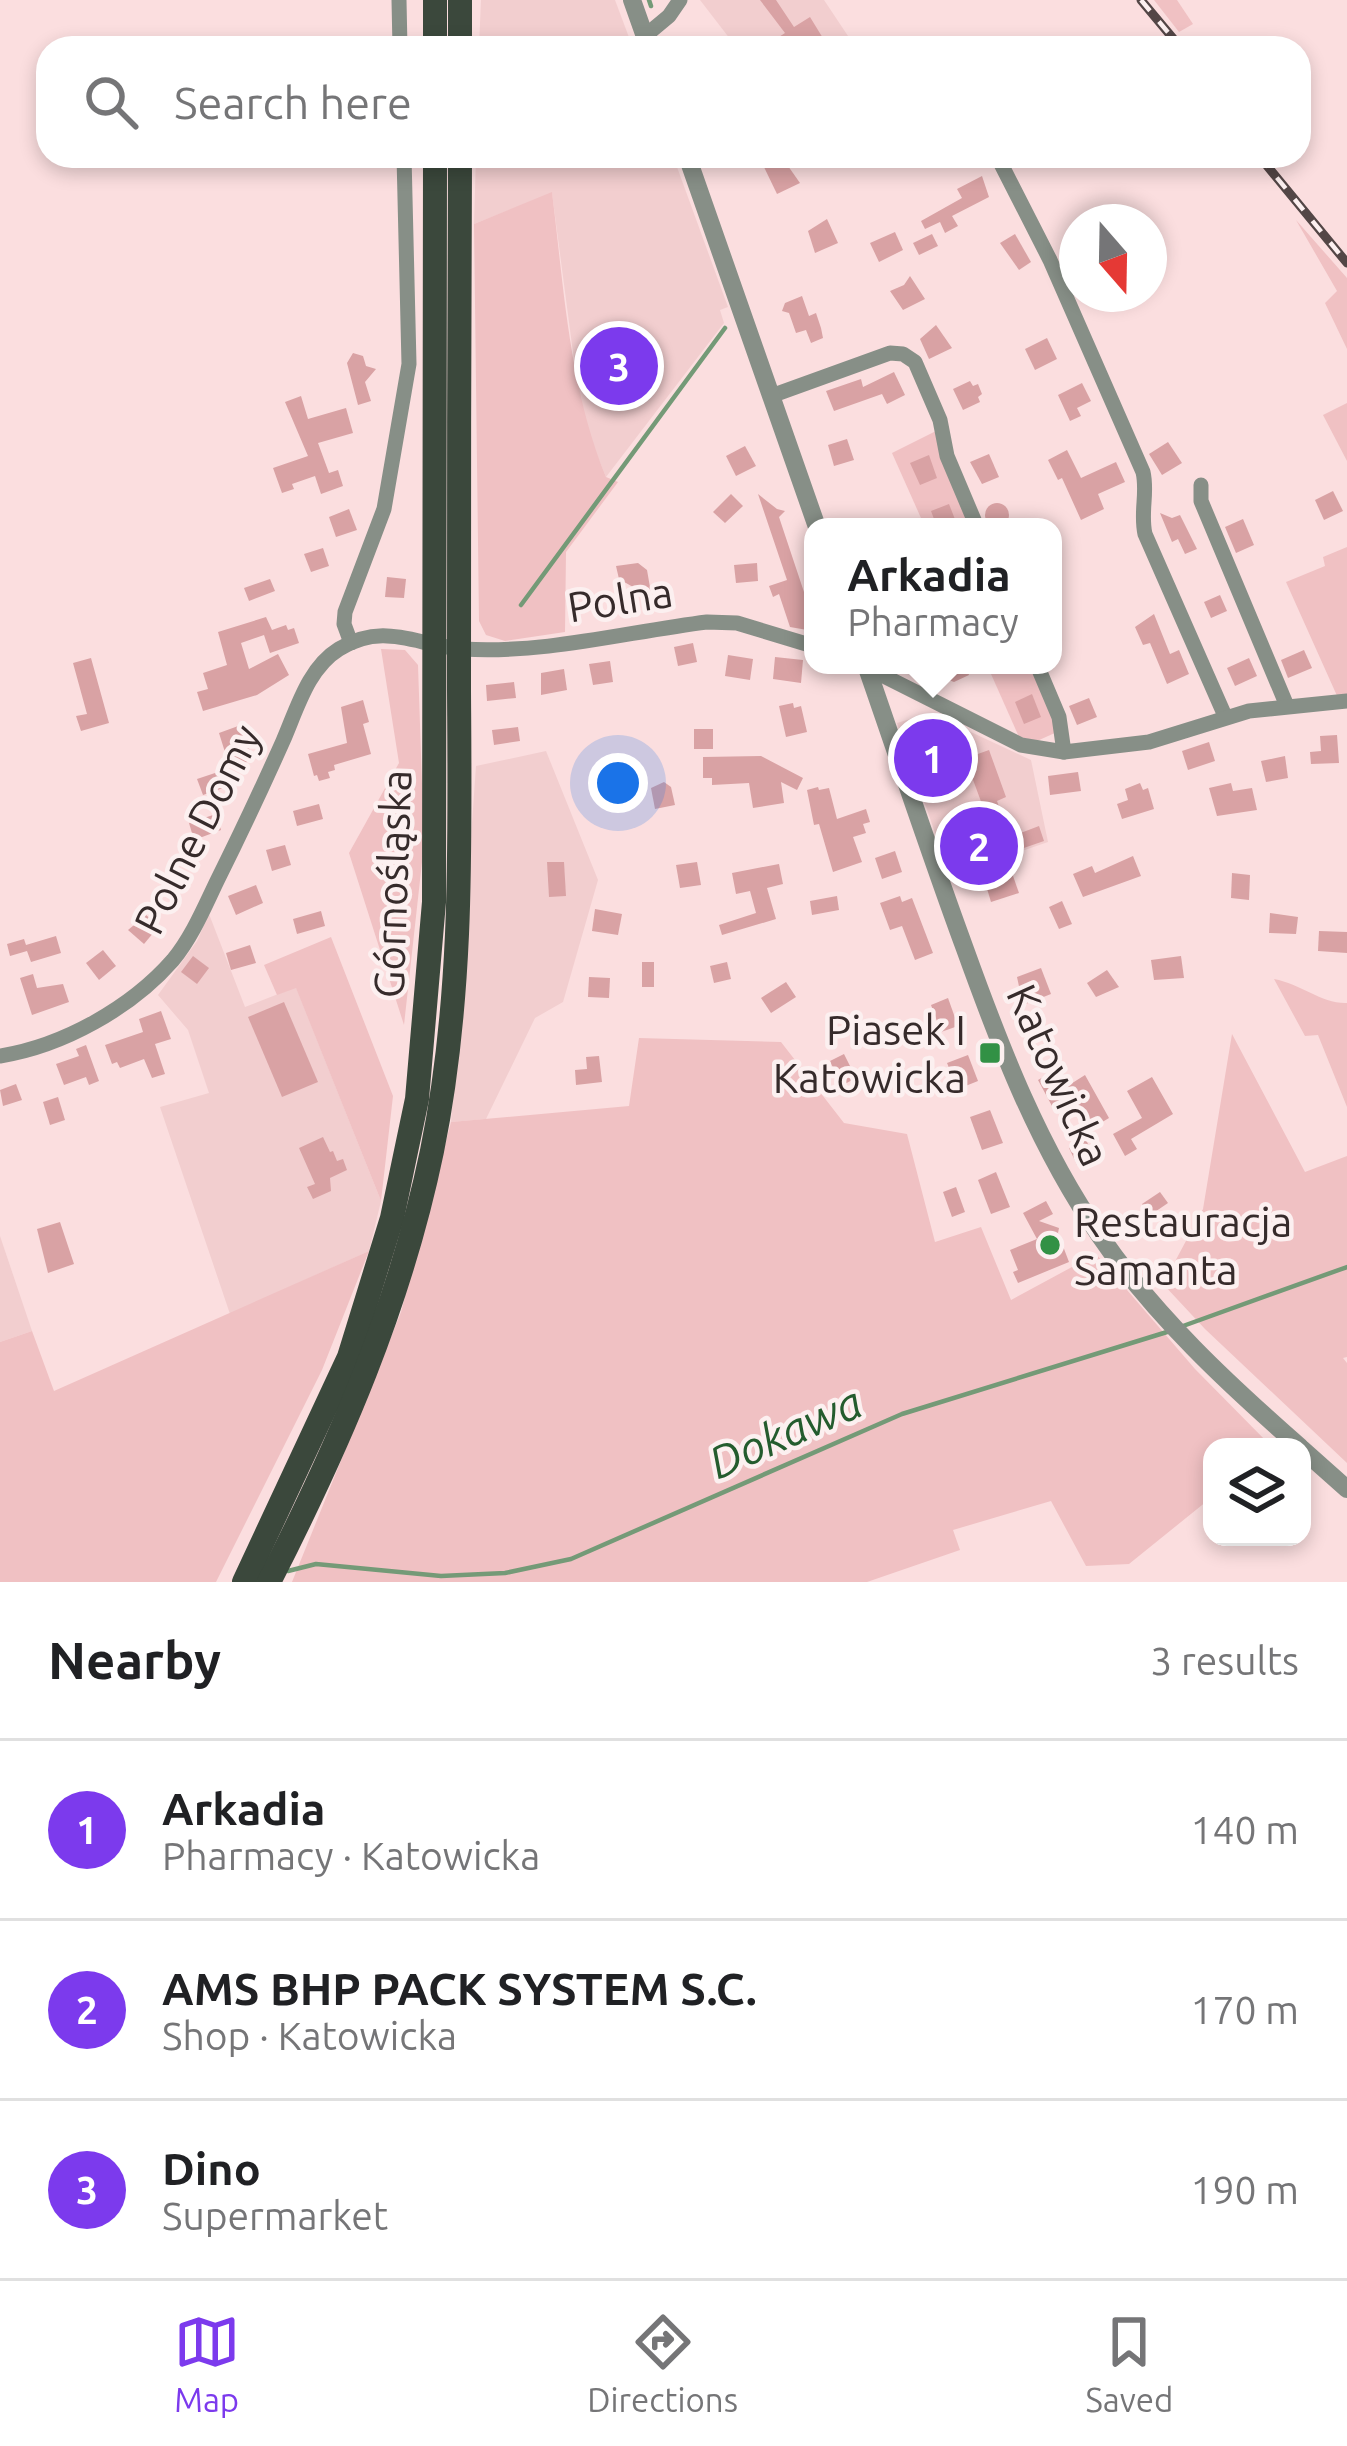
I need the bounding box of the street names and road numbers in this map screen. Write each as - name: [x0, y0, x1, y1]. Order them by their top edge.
- street label: Polna: [564, 568, 676, 630]
- street label: Polne Domy: [124, 717, 270, 941]
- street label: Górnośląska: [365, 769, 419, 999]
- street label: Katowicka: [998, 977, 1120, 1173]

